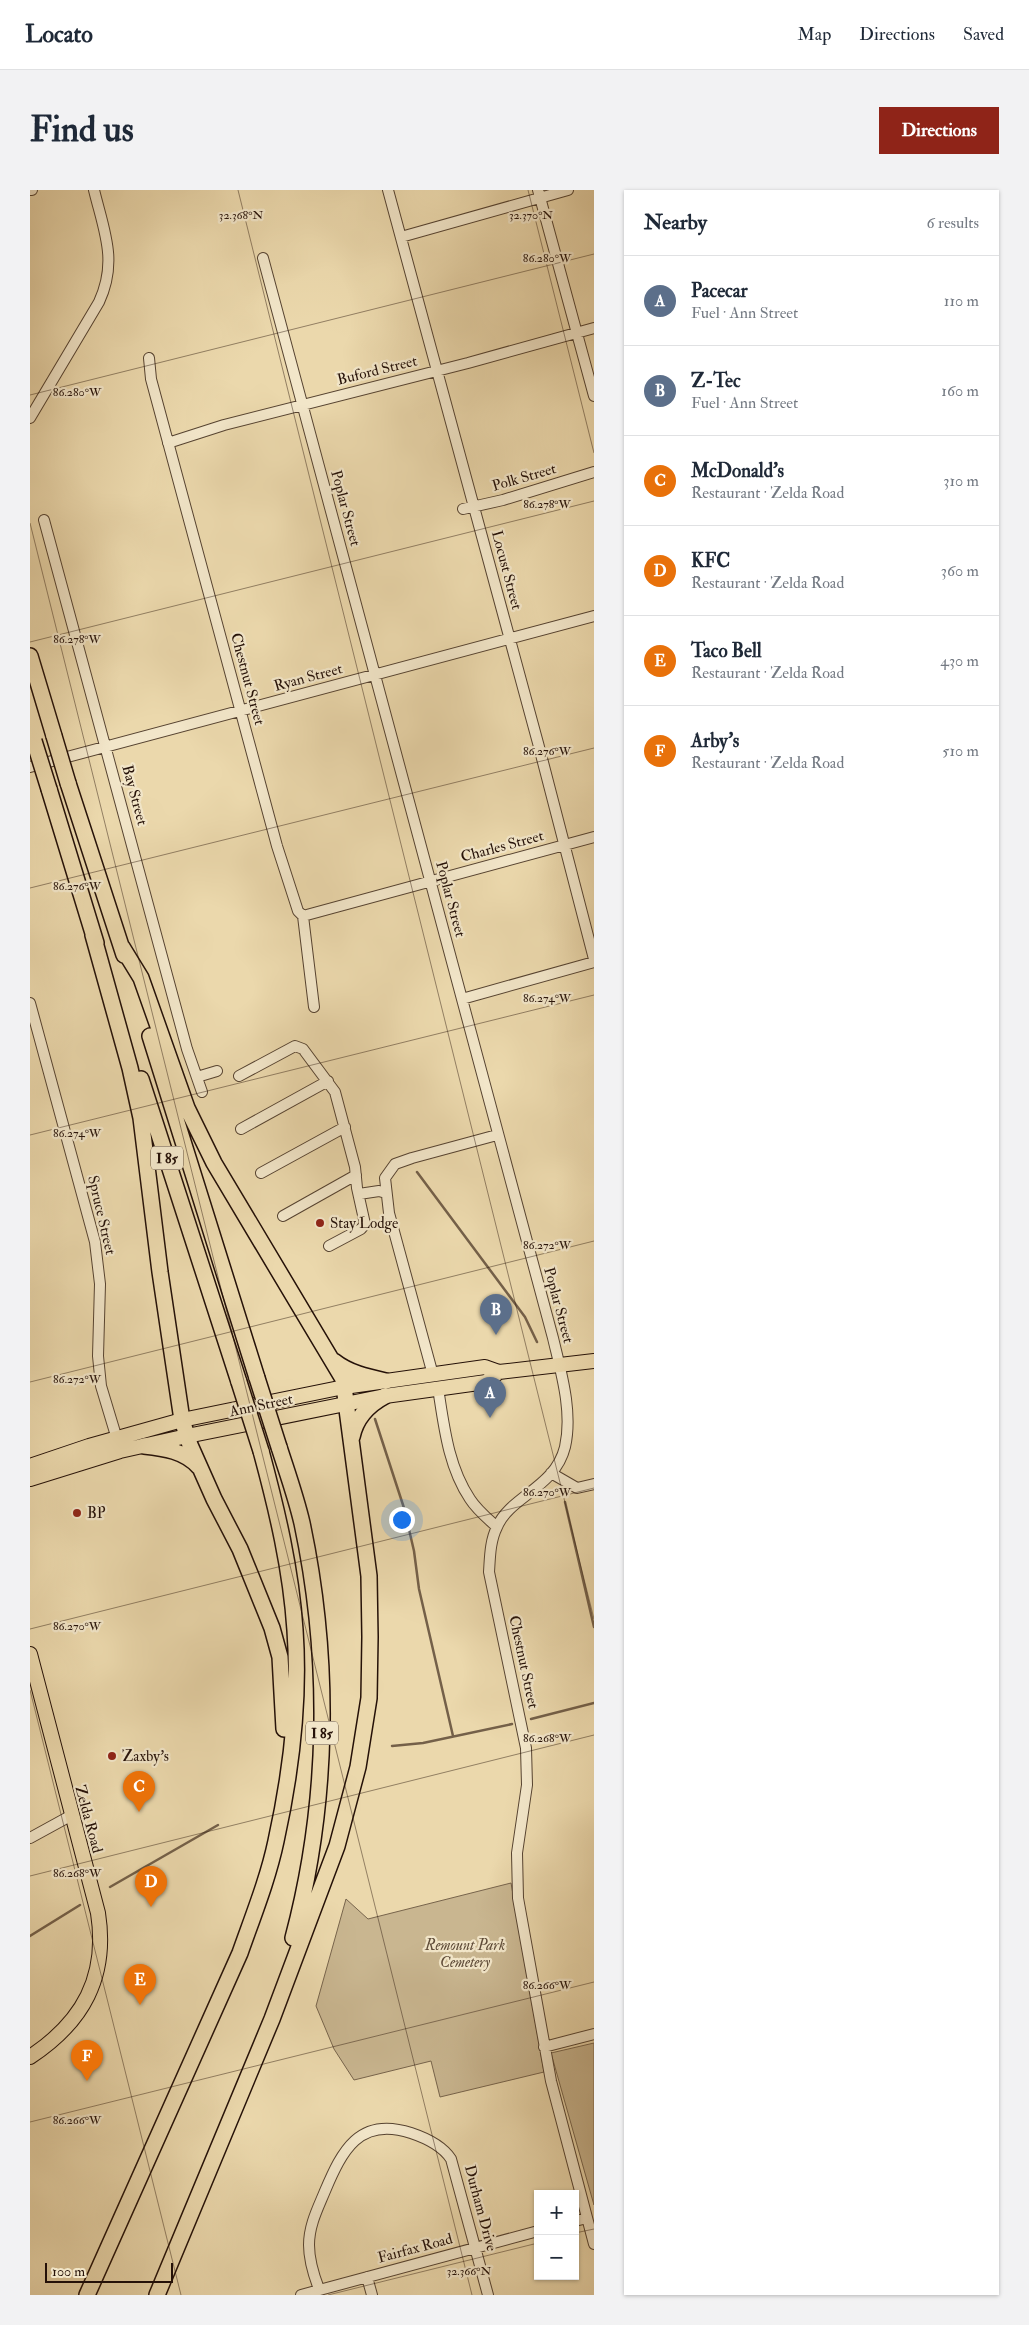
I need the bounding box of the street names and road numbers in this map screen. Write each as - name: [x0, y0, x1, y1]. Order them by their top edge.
- street label: Buford Street: [335, 351, 419, 390]
- street label: Polk Street: [490, 459, 559, 496]
- street label: Poplar Street: [325, 468, 365, 549]
- street label: Locust Street: [487, 528, 526, 612]
- street label: Chestnut Street: [226, 631, 269, 727]
- street label: Ryan Street: [272, 659, 345, 696]
- street label: Bay Street: [117, 763, 152, 828]
- street label: Charles Street: [459, 826, 546, 867]
- street label: Poplar Street: [430, 859, 470, 940]
- road number: I 85: [151, 1146, 183, 1170]
- street label: Spruce Street: [82, 1174, 120, 1257]
- street label: Poplar Street: [538, 1265, 578, 1346]
- street label: Ann Street: [227, 1389, 295, 1422]
- street label: Chestnut Street: [504, 1614, 543, 1710]
- road number: I 85: [306, 1722, 338, 1745]
- street label: Zelda Road: [70, 1783, 107, 1856]
- street label: Durham Drive: [460, 2163, 501, 2253]
- street label: Fairfax Road: [376, 2229, 455, 2268]

